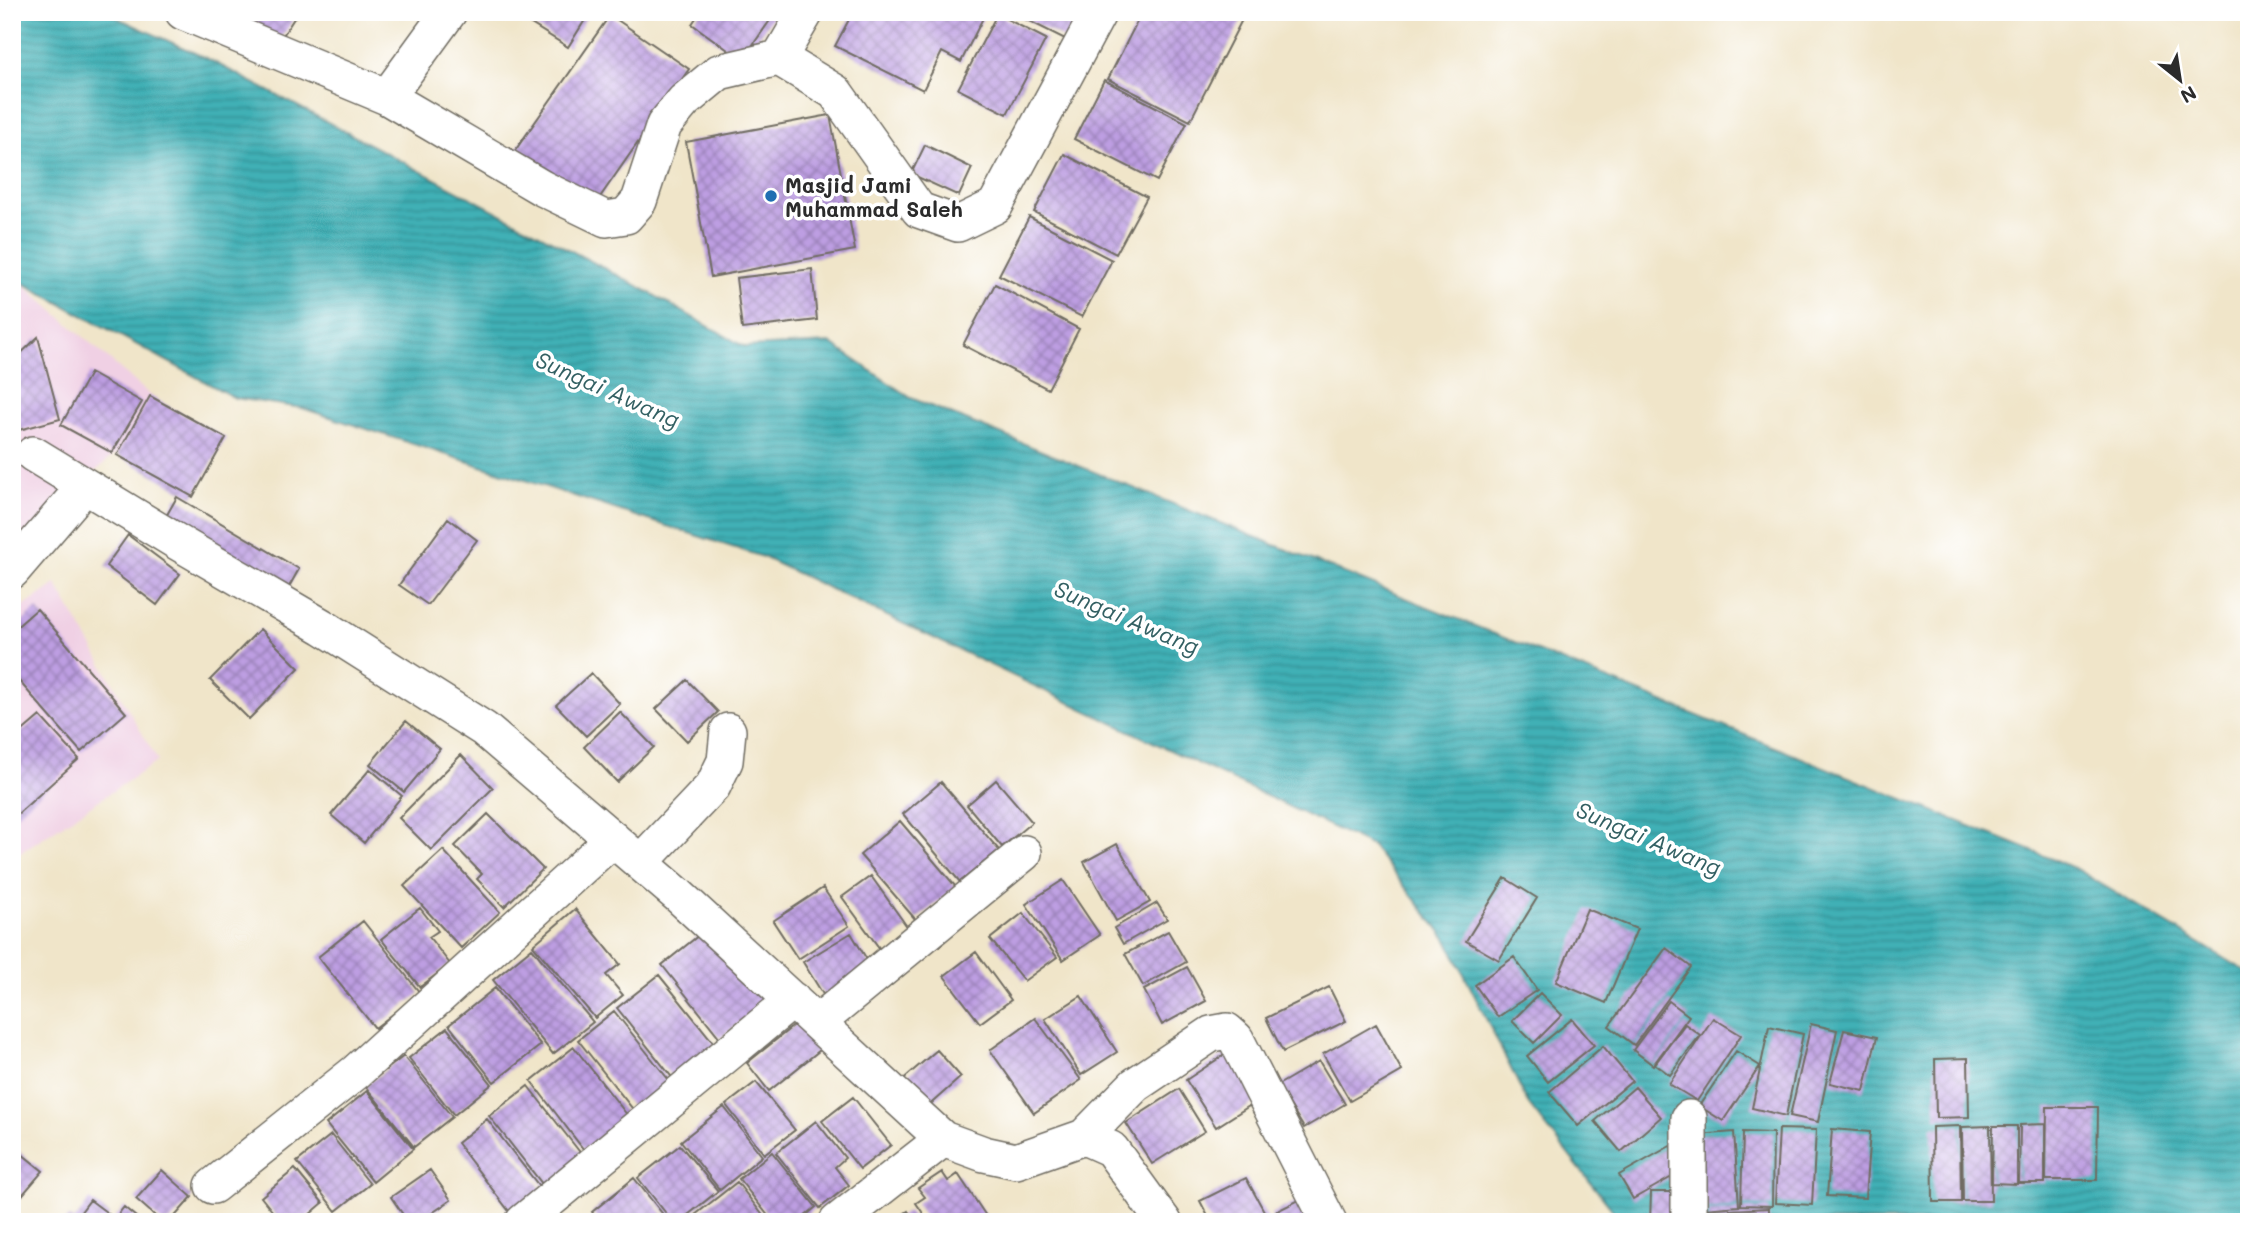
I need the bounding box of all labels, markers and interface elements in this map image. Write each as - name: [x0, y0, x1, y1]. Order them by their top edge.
- north arrow: [2146, 46, 2216, 116]
- text: N: [2176, 81, 2201, 110]
- place label: Masjid Jami Muhammad Saleh: [785, 171, 963, 222]
- marker: Masjid Jami Muhammad Saleh: [763, 188, 779, 204]
- water label: Sungai Awang: [531, 344, 685, 434]
- water label: Sungai Awang: [1050, 573, 1204, 661]
- water label: Sungai Awang: [1572, 794, 1726, 882]

